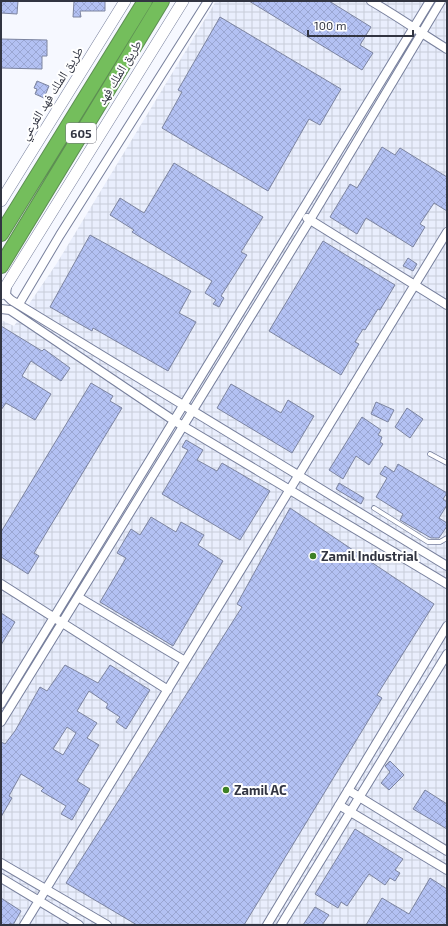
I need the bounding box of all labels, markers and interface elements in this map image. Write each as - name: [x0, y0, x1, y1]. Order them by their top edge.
- scale bar: [308, 12, 413, 38]
- text: 100 m: [314, 18, 346, 32]
- street label: طريق الملك فهد: [93, 37, 146, 108]
- street label: طريق الملك فهد الفرعي: [16, 43, 89, 145]
- road number: 605: [66, 123, 96, 143]
- place label: Zamil Industrial: [321, 548, 419, 564]
- marker: Zamil Industrial: [308, 551, 318, 561]
- place label: Zamil AC: [234, 782, 287, 798]
- marker: Zamil AC: [221, 785, 231, 795]

